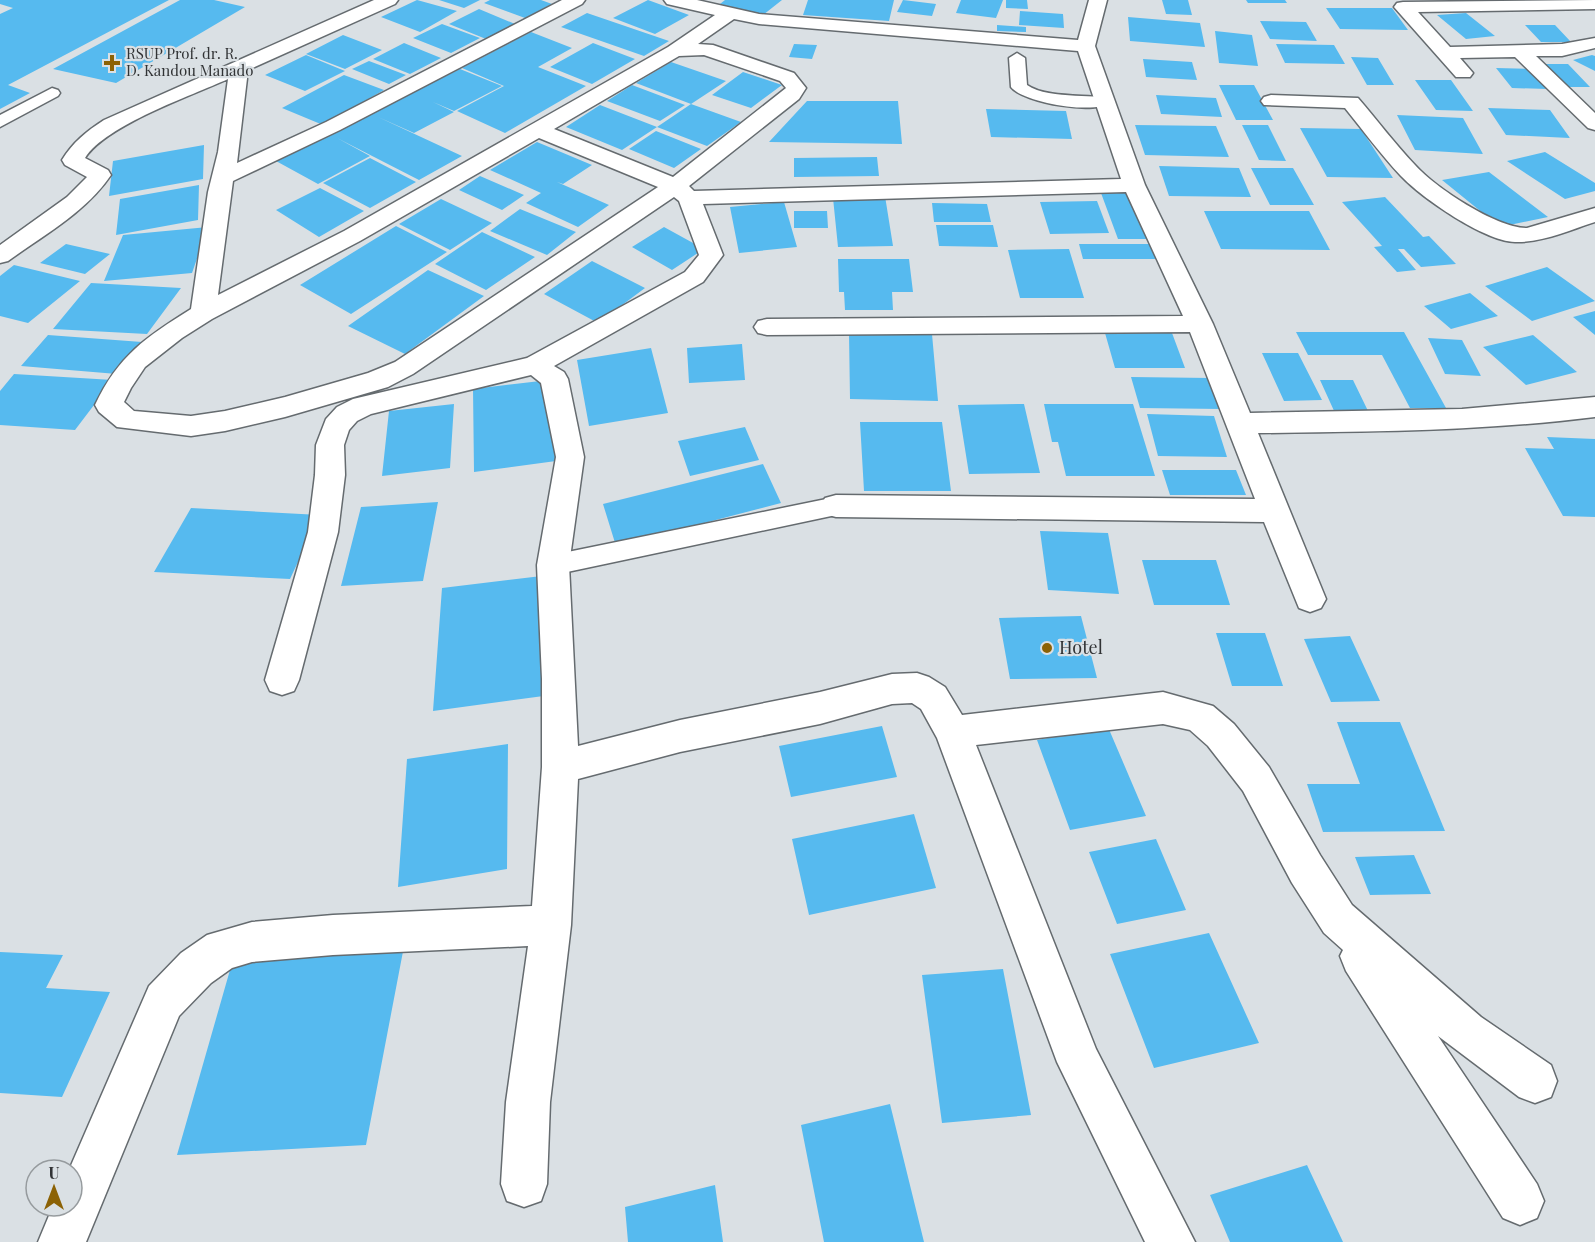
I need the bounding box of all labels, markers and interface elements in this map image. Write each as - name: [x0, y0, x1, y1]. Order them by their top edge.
- place label: RSUP Prof. dr. R. D. Kandou Manado: [126, 43, 254, 80]
- marker: RSUP Prof. dr. R. D. Kandou Manado: [103, 54, 121, 72]
- place label: Hotel: [1059, 635, 1103, 659]
- marker: Hotel: [1040, 641, 1054, 655]
- north arrow: [24, 1158, 84, 1218]
- text: U: [48, 1162, 60, 1183]

